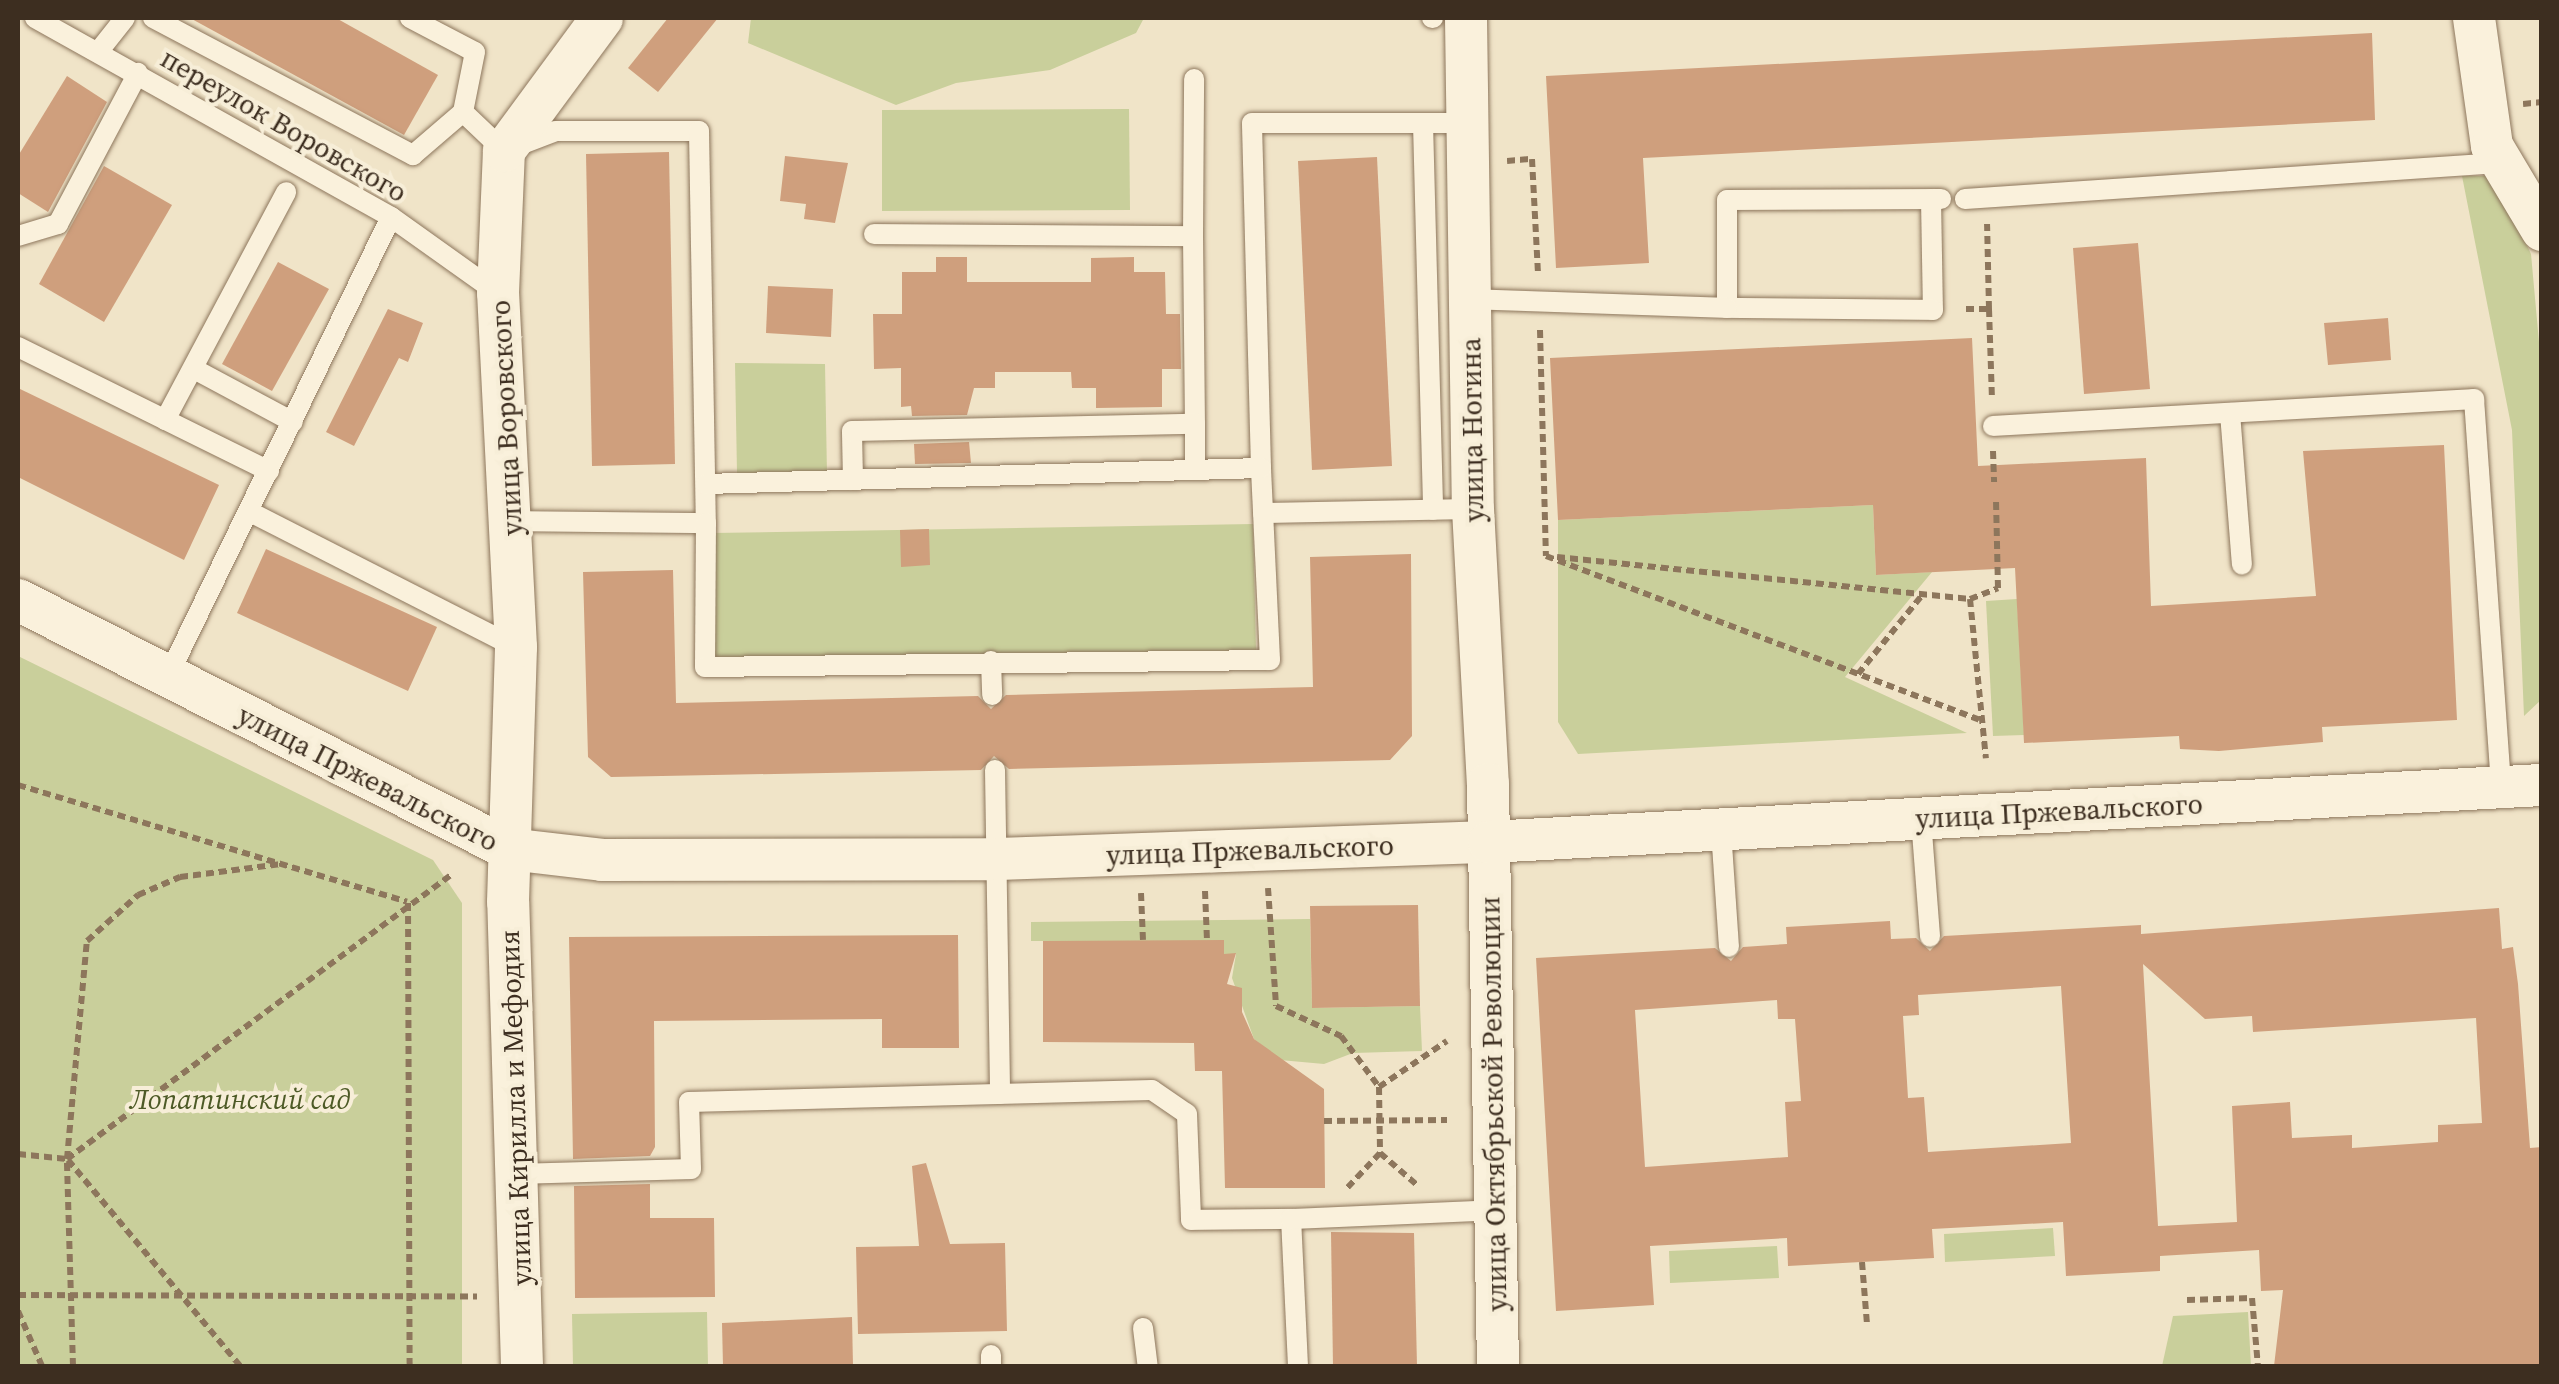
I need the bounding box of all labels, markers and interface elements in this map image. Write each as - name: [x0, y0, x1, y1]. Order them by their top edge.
- street label: переулок Воровского: [155, 41, 413, 209]
- street label: улица Воровского: [483, 299, 529, 537]
- street label: улица Ногина: [1454, 337, 1490, 523]
- street label: улица Пржевальского: [232, 698, 504, 858]
- street label: улица Пржевальского: [1914, 787, 2204, 835]
- street label: улица Пржевальского: [1106, 828, 1394, 872]
- street label: улица Октябрьской Революции: [1473, 896, 1513, 1312]
- street label: улица Кирилла и Мефодия: [492, 929, 538, 1287]
- park label: Лопатинский сад: [130, 1082, 350, 1116]

